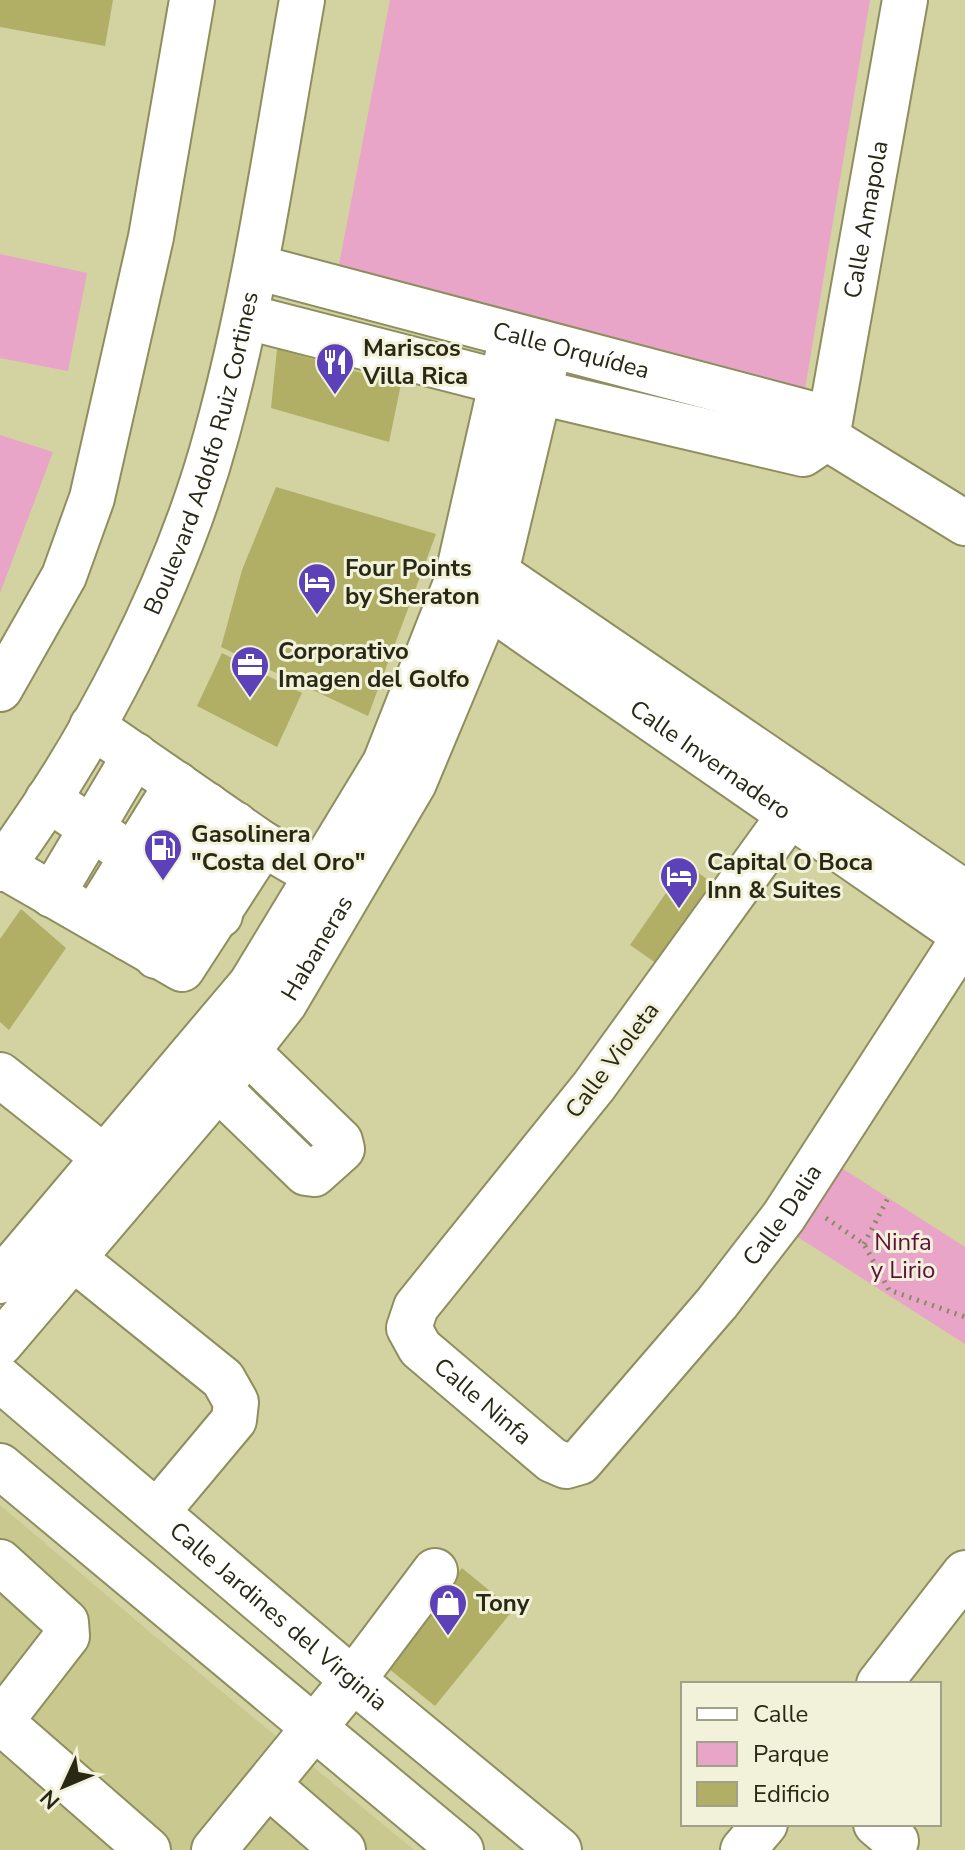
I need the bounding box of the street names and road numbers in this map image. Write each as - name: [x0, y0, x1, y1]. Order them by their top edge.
- street label: Calle Amapola: [836, 138, 896, 301]
- street label: Boulevard Adolfo Ruiz Cortines: [136, 289, 266, 620]
- street label: Calle Orquídea: [489, 314, 653, 386]
- street label: Calle Invernadero: [624, 693, 798, 827]
- street label: Habaneras: [273, 890, 360, 1007]
- street label: Calle Violeta: [558, 995, 666, 1125]
- street label: Calle Dalia: [735, 1158, 829, 1272]
- street label: Calle Ninfa: [427, 1351, 539, 1452]
- street label: Calle Jardines del Virginia: [163, 1515, 394, 1718]

